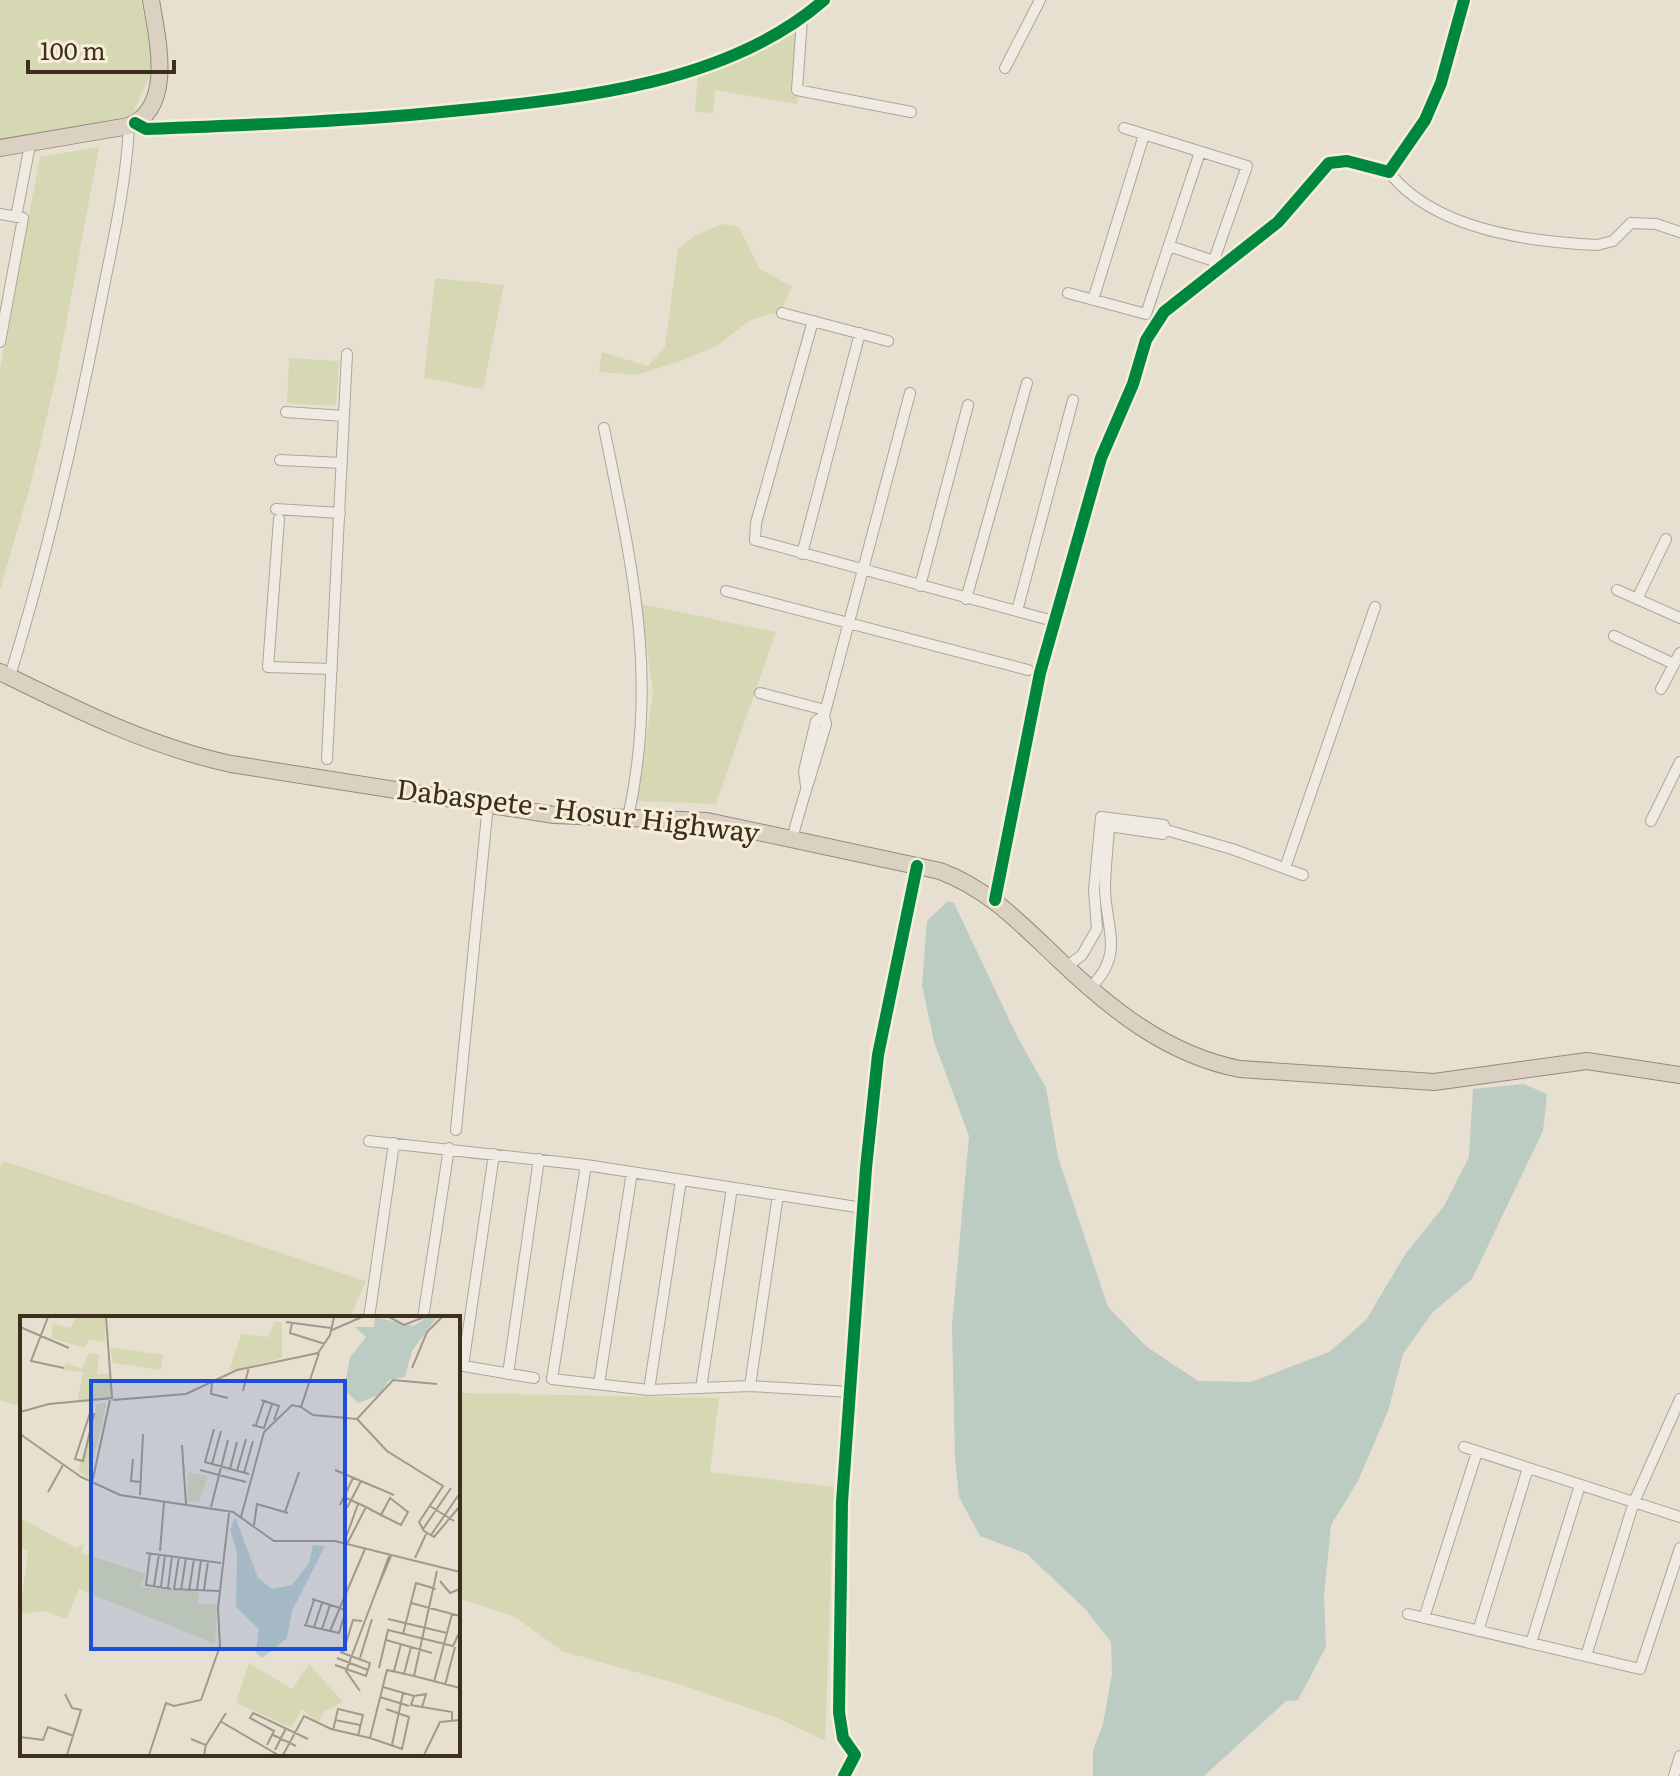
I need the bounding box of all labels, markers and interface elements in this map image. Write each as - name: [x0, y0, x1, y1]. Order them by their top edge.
- scale bar: [28, 24, 174, 74]
- text: 100 m: [40, 32, 106, 67]
- street label: Dabaspete - Hosur Highway: [394, 766, 763, 852]
- inset map: [20, 1316, 460, 1756]

